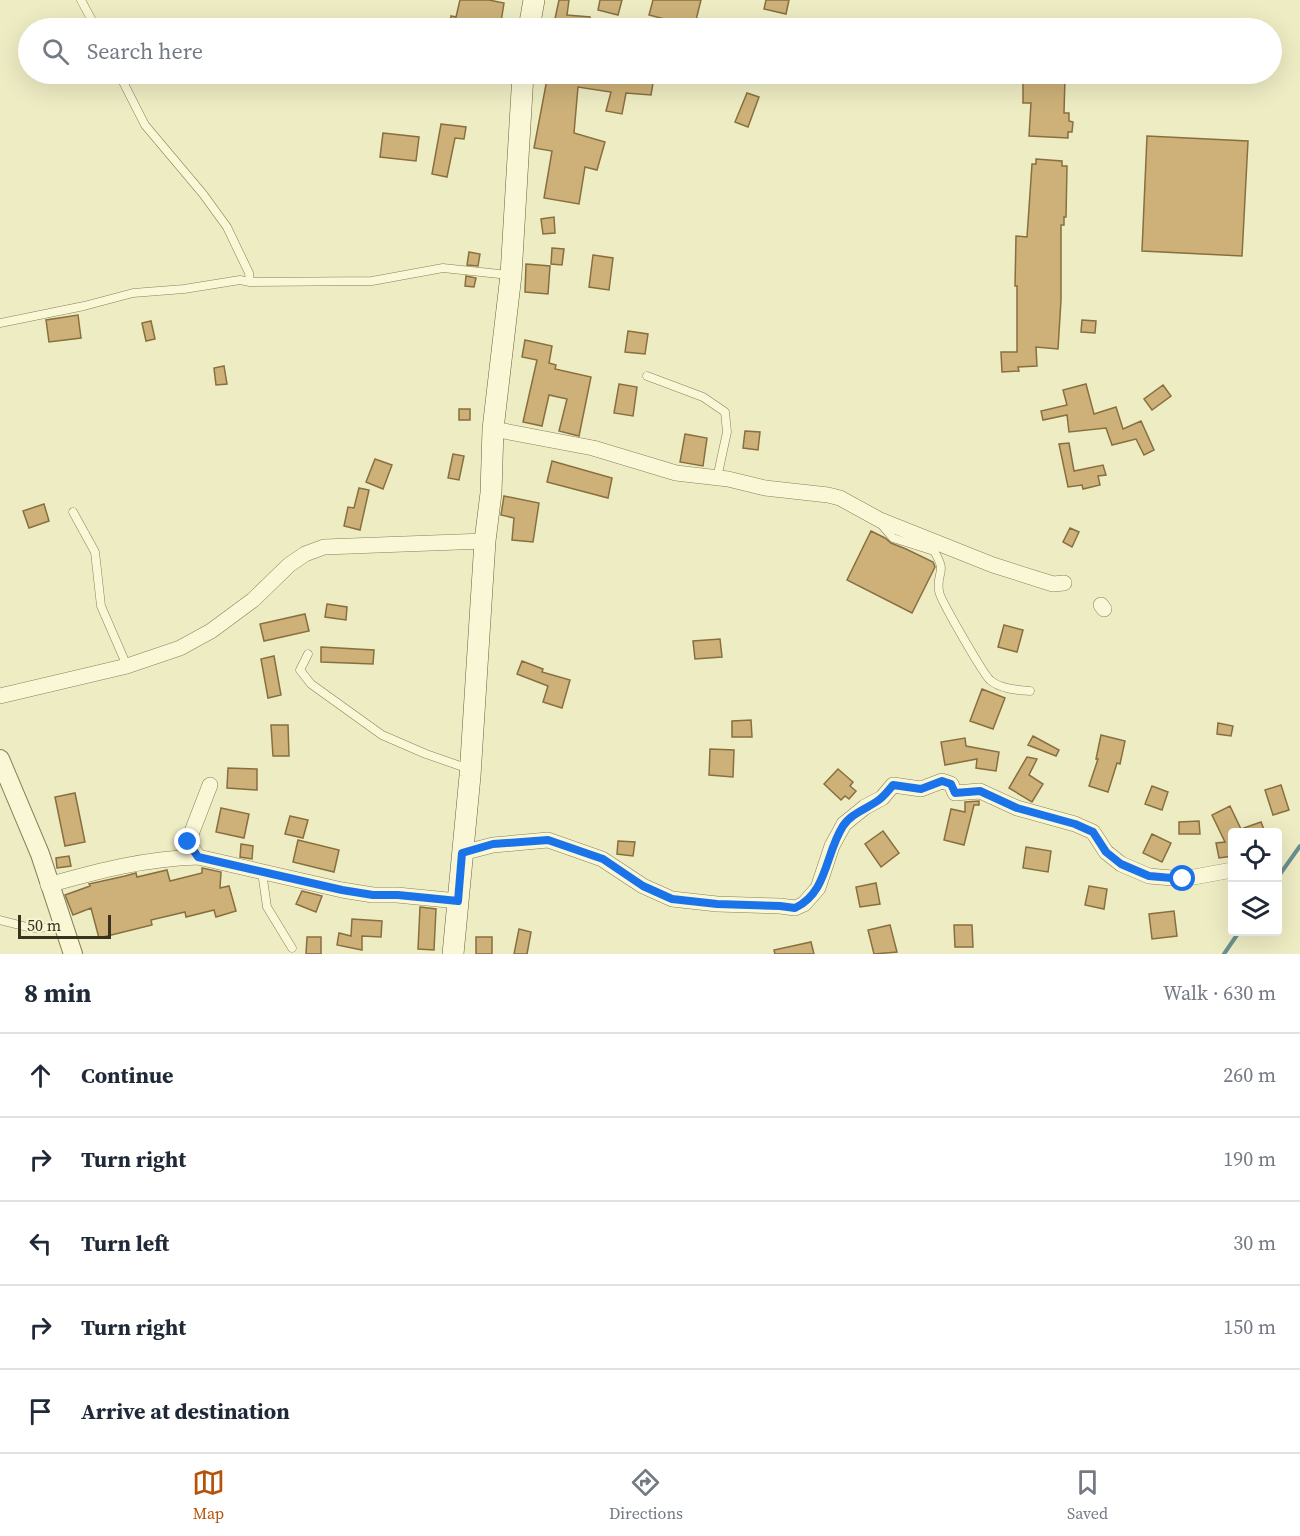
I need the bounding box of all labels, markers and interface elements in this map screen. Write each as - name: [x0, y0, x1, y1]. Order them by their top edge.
- search box: [18, 18, 1282, 84]
- icon: search: [39, 35, 72, 68]
- text: Search here: [87, 36, 203, 66]
- route end: [174, 828, 200, 854]
- map controls: [1228, 828, 1282, 936]
- button: locate: [1228, 828, 1282, 882]
- route start: [1169, 865, 1195, 891]
- button: layers: [1228, 882, 1282, 936]
- scale bar: [18, 912, 111, 940]
- text: 50 m: [27, 914, 61, 936]
- text: 8 min: [24, 975, 91, 1011]
- text: Walk · 630 m: [1163, 979, 1276, 1007]
- icon: ahead: [24, 1059, 57, 1092]
- text: Continue: [81, 1060, 174, 1090]
- text: 260 m: [1223, 1061, 1276, 1089]
- icon: right: [24, 1143, 57, 1176]
- text: Turn right: [81, 1144, 186, 1174]
- text: 190 m: [1223, 1145, 1276, 1173]
- icon: left: [24, 1227, 57, 1260]
- text: Turn left: [81, 1228, 169, 1258]
- text: 30 m: [1233, 1229, 1276, 1257]
- icon: right: [24, 1311, 57, 1344]
- text: Turn right: [81, 1312, 186, 1342]
- text: 150 m: [1223, 1313, 1276, 1341]
- icon: arrive: [24, 1395, 57, 1428]
- text: Arrive at destination: [81, 1396, 290, 1426]
- tab: Map: [192, 1466, 225, 1524]
- tab: Directions: [609, 1466, 683, 1524]
- tab: Saved: [1067, 1466, 1108, 1524]

